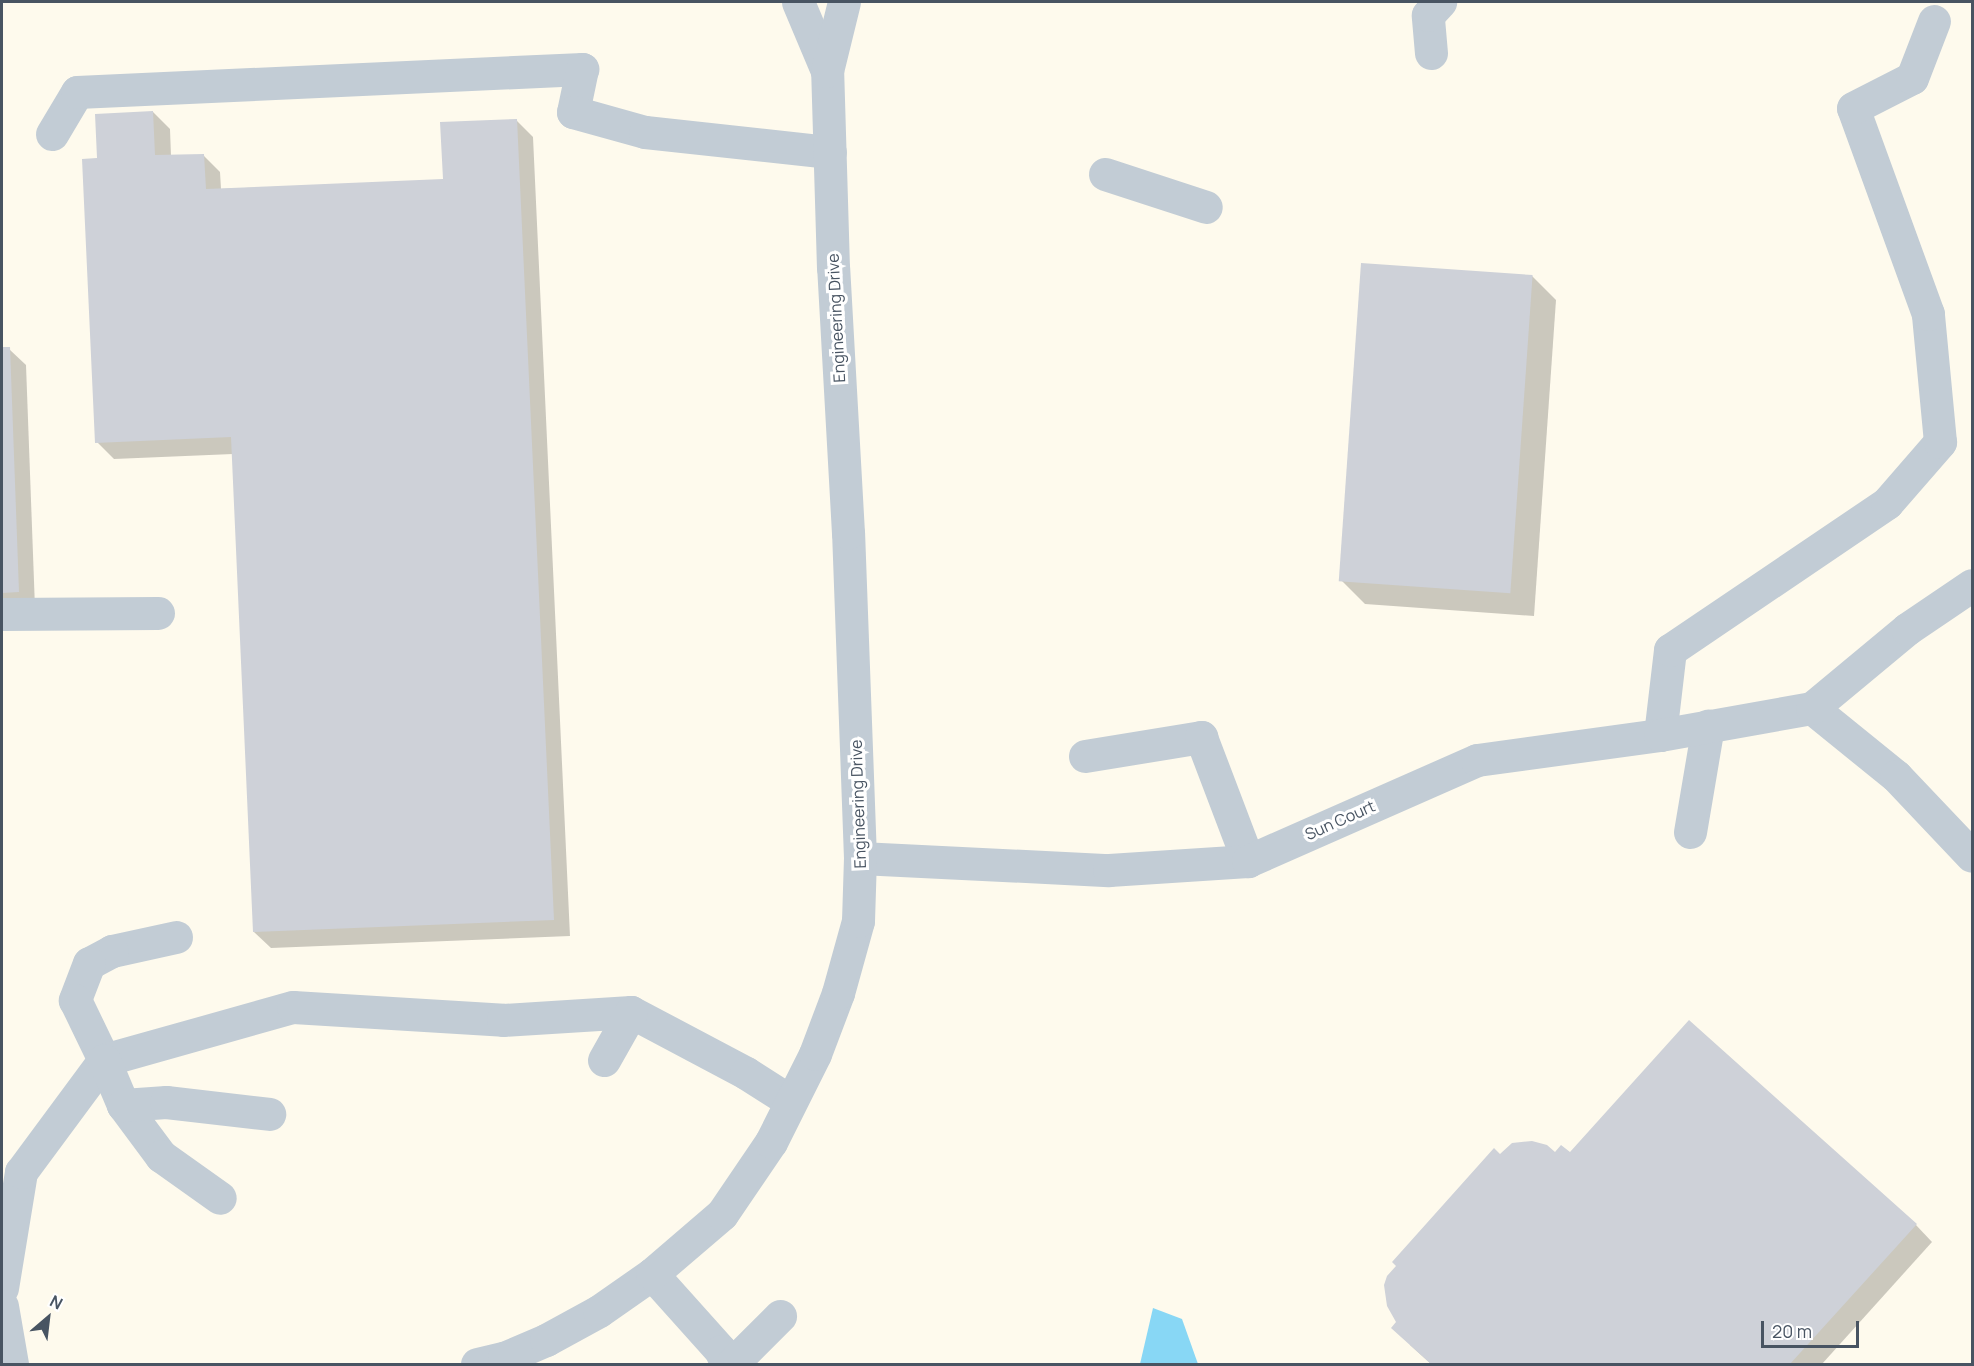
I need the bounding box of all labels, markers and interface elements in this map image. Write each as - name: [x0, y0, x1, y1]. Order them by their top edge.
- street label: Engineering Drive: [823, 253, 849, 383]
- street label: Engineering Drive: [846, 739, 870, 869]
- street label: Sun Court: [1302, 796, 1378, 844]
- north arrow: [18, 1288, 78, 1348]
- text: N: [46, 1290, 67, 1315]
- scale bar: [1764, 1309, 1862, 1347]
- text: 20 m: [1772, 1319, 1812, 1343]

